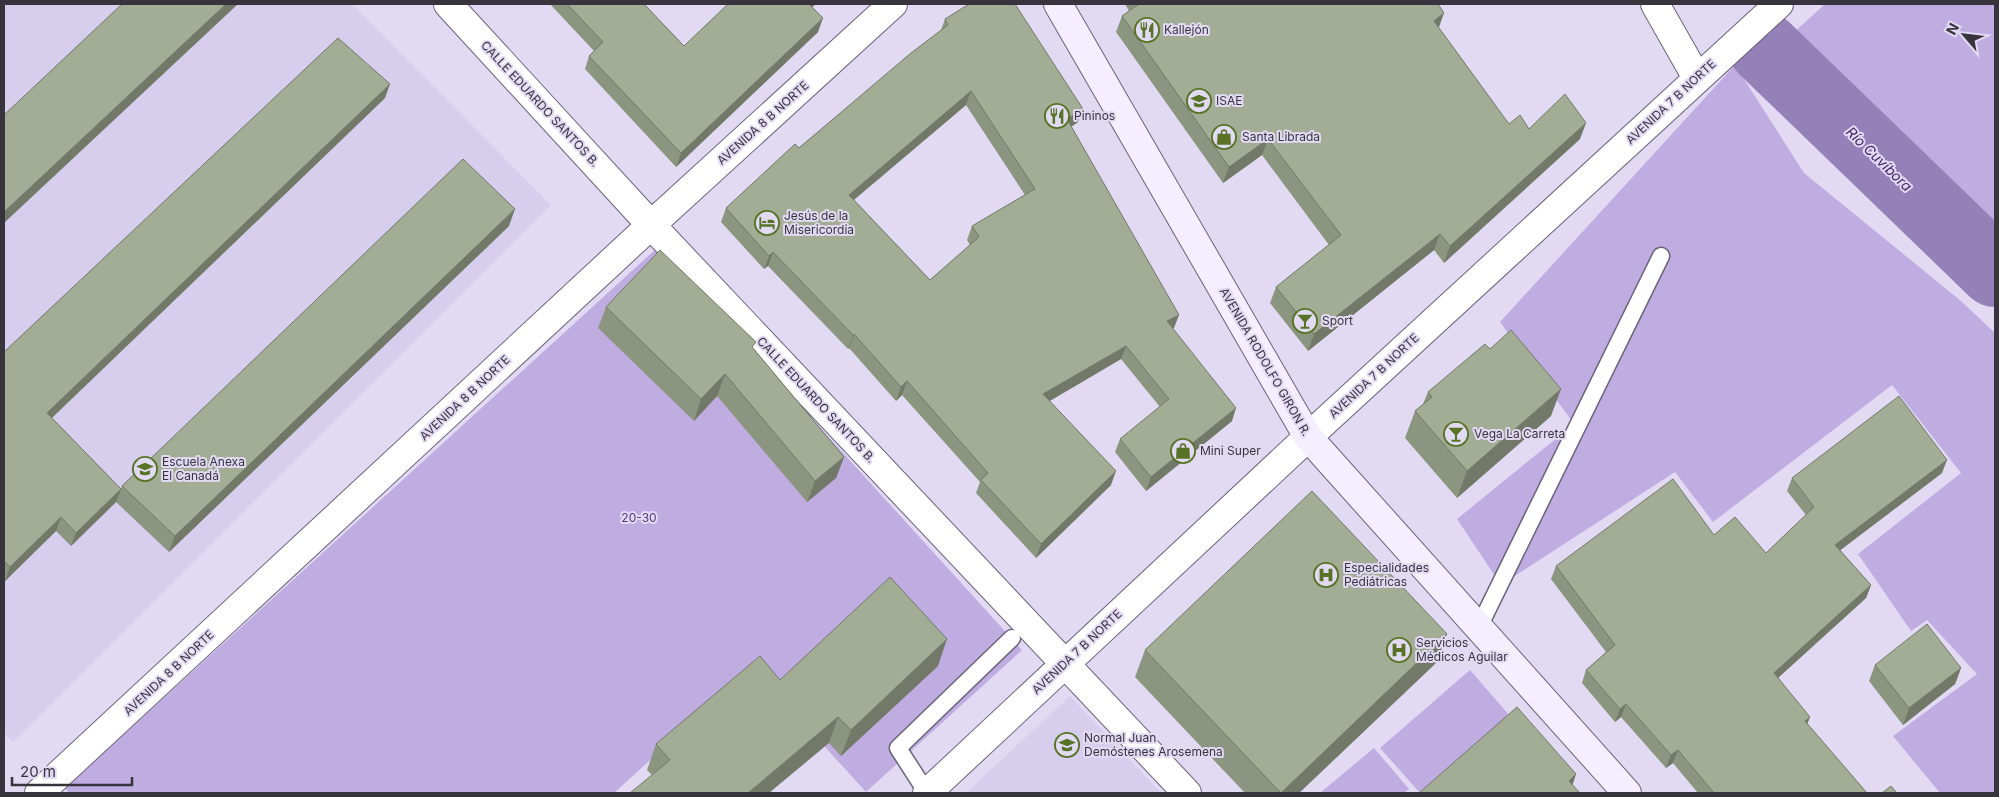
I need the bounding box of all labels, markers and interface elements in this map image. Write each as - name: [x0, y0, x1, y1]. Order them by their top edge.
- north arrow: [1939, 10, 1989, 60]
- restaurant icon: Kallejón: [1134, 17, 1160, 43]
- text: N: [1942, 20, 1962, 37]
- place label: Kallejón: [1164, 22, 1209, 37]
- street label: CALLE EDUARDO SANTOS B.: [478, 38, 603, 170]
- street label: AVENIDA 7 B NORTE: [1623, 56, 1719, 147]
- street label: AVENIDA 8 B NORTE: [714, 78, 812, 168]
- school or university icon: ISAE: [1186, 88, 1212, 114]
- place label: ISAE: [1216, 93, 1242, 108]
- restaurant icon: Pininos: [1044, 103, 1070, 129]
- place label: Pininos: [1074, 108, 1115, 123]
- water label: Río Cuvíbora: [1843, 123, 1916, 195]
- shop icon: Santa Librada: [1211, 124, 1237, 150]
- place label: Santa Librada: [1242, 129, 1320, 144]
- place label: Jesús de la Misericordia: [784, 208, 854, 237]
- hotel icon: Jesús de la Misericordia: [754, 210, 780, 236]
- street label: AVENIDA RODOLFO GIRON R.: [1217, 285, 1314, 439]
- bar icon: Sport: [1292, 308, 1318, 334]
- place label: Sport: [1322, 313, 1353, 328]
- street label: AVENIDA 7 B NORTE: [1326, 330, 1422, 421]
- street label: CALLE EDUARDO SANTOS B.: [754, 334, 879, 466]
- street label: AVENIDA 8 B NORTE: [416, 352, 513, 443]
- bar icon: Vega La Carreta: [1443, 421, 1469, 447]
- place label: Vega La Carreta: [1474, 426, 1565, 441]
- shop icon: Mini Super: [1170, 438, 1196, 464]
- place label: Mini Super: [1200, 443, 1261, 458]
- place label: Escuela Anexa El Canadá: [162, 454, 245, 483]
- school or university icon: Escuela Anexa El Canadá: [132, 456, 158, 482]
- park label: 20-30: [621, 510, 657, 525]
- place label: Especialidades Pediátricas: [1344, 560, 1429, 589]
- hospital icon: Especialidades Pediátricas: [1313, 562, 1339, 588]
- street label: AVENIDA 7 B NORTE: [1029, 606, 1125, 697]
- street label: AVENIDA 8 B NORTE: [120, 627, 217, 718]
- place label: Servicios Médicos Aguilar: [1416, 635, 1508, 664]
- hospital icon: Servicios Médicos Aguilar: [1386, 637, 1412, 663]
- place label: Normal Juan Demóstenes Arosemena: [1084, 730, 1223, 759]
- school or university icon: Normal Juan Demóstenes Arosemena: [1054, 732, 1080, 758]
- scale bar: [12, 754, 132, 786]
- text: 20 m: [20, 762, 56, 781]

